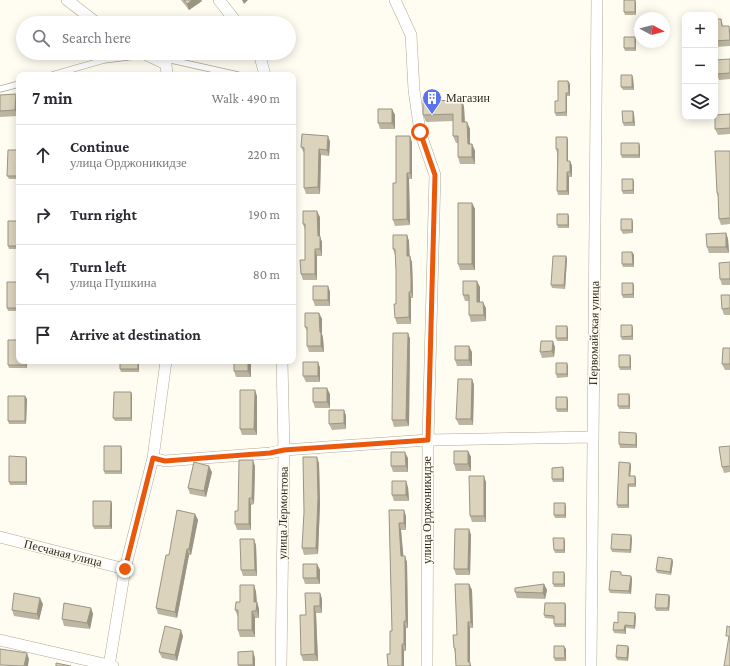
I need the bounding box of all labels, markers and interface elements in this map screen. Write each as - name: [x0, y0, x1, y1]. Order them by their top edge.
- north arrow: [634, 12, 670, 48]
- map controls: [682, 12, 718, 120]
- button: +: [682, 12, 718, 48]
- search box: [16, 16, 296, 60]
- icon: search: [30, 27, 52, 49]
- text: Search here: [62, 30, 131, 46]
- button: −: [682, 48, 718, 84]
- button: layers: [682, 84, 718, 120]
- building icon: Магазин: [421, 87, 443, 115]
- text: 7 min: [32, 89, 73, 108]
- text: Walk · 490 m: [212, 91, 280, 106]
- place label: Магазин: [446, 91, 490, 105]
- route start: [411, 123, 429, 141]
- text: Continue: [70, 139, 129, 155]
- icon: ahead: [32, 144, 54, 166]
- text: 220 m: [247, 147, 280, 162]
- text: улица Орджоникидзе: [70, 155, 187, 170]
- icon: right: [32, 204, 54, 226]
- text: Turn right: [70, 207, 137, 223]
- text: 190 m: [249, 207, 280, 222]
- text: Turn left: [70, 259, 126, 275]
- icon: left: [32, 264, 54, 286]
- text: 80 m: [253, 267, 280, 282]
- text: улица Пушкина: [70, 275, 156, 290]
- street label: Первомайская улица: [586, 280, 602, 385]
- icon: arrive: [32, 324, 54, 346]
- text: Arrive at destination: [70, 327, 201, 343]
- street label: улица Орджоникидзе: [420, 456, 434, 564]
- street label: улица Лермонтова: [275, 466, 291, 560]
- street label: Песчаная улица: [23, 537, 104, 570]
- route end: [116, 560, 134, 578]

